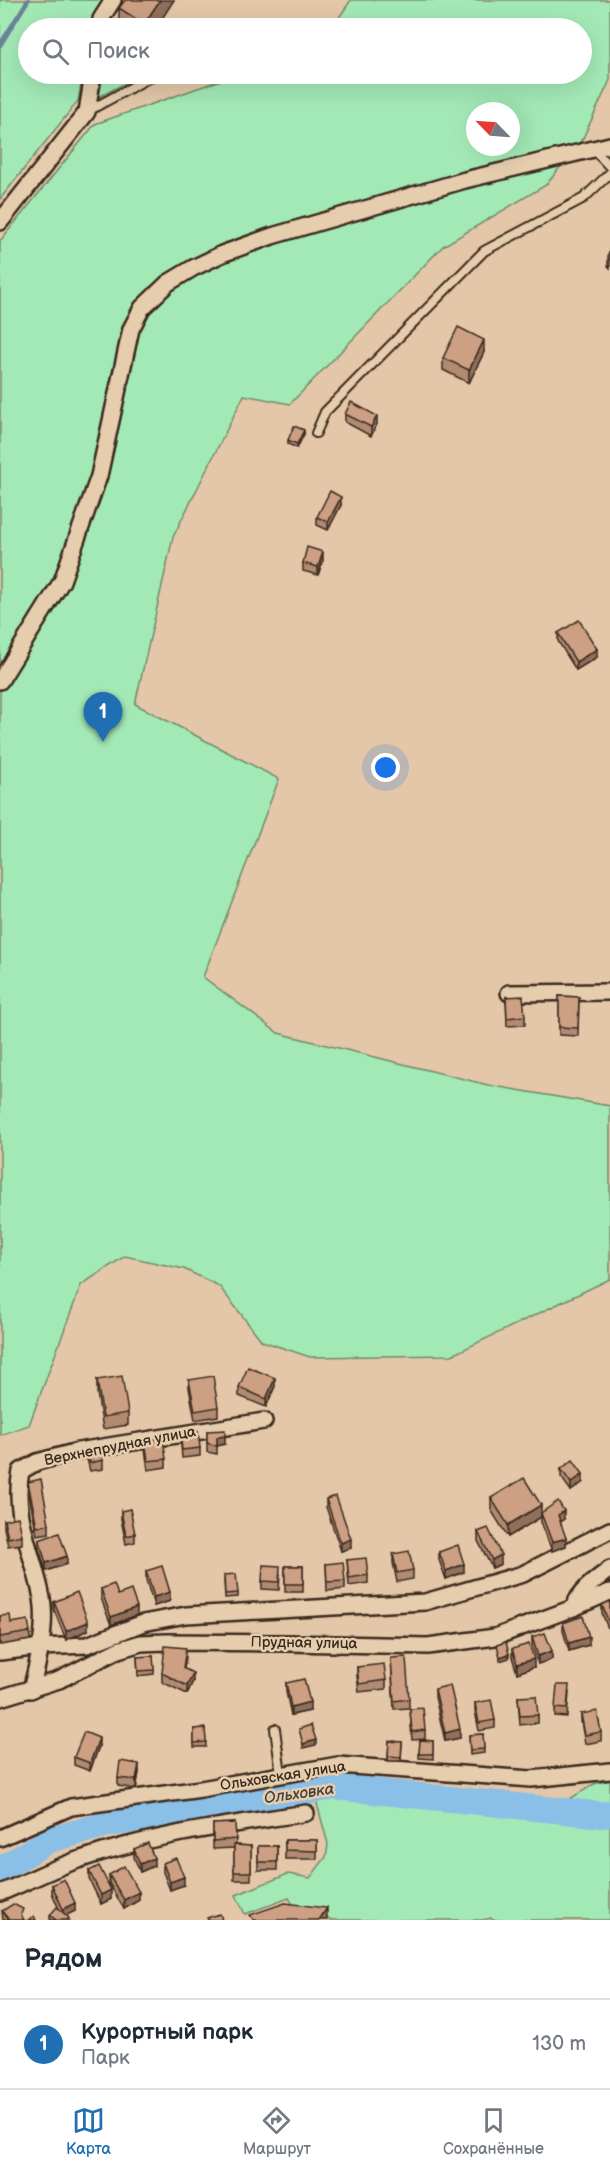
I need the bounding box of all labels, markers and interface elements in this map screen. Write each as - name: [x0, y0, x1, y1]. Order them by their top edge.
- search box: [18, 18, 592, 84]
- icon: search: [39, 35, 72, 68]
- text: Поиск: [87, 38, 150, 65]
- north arrow: [466, 102, 520, 156]
- pin: 1: [84, 692, 122, 742]
- your location: [371, 753, 400, 782]
- street label: Верхнепрудная улица: [43, 1422, 198, 1470]
- street label: Прудная улица: [250, 1633, 358, 1653]
- street label: Ольховская улица: [219, 1757, 347, 1795]
- water label: Ольховка: [263, 1780, 335, 1808]
- text: Рядом: [24, 1944, 102, 1975]
- text: Курортный парк: [81, 2019, 253, 2046]
- text: 1: [39, 2032, 48, 2056]
- text: 130 m: [532, 2032, 586, 2056]
- text: Парк: [81, 2046, 130, 2070]
- tab: Карта: [66, 2104, 111, 2159]
- tab: Маршрут: [243, 2104, 311, 2159]
- tab: Сохранённые: [443, 2104, 544, 2159]

